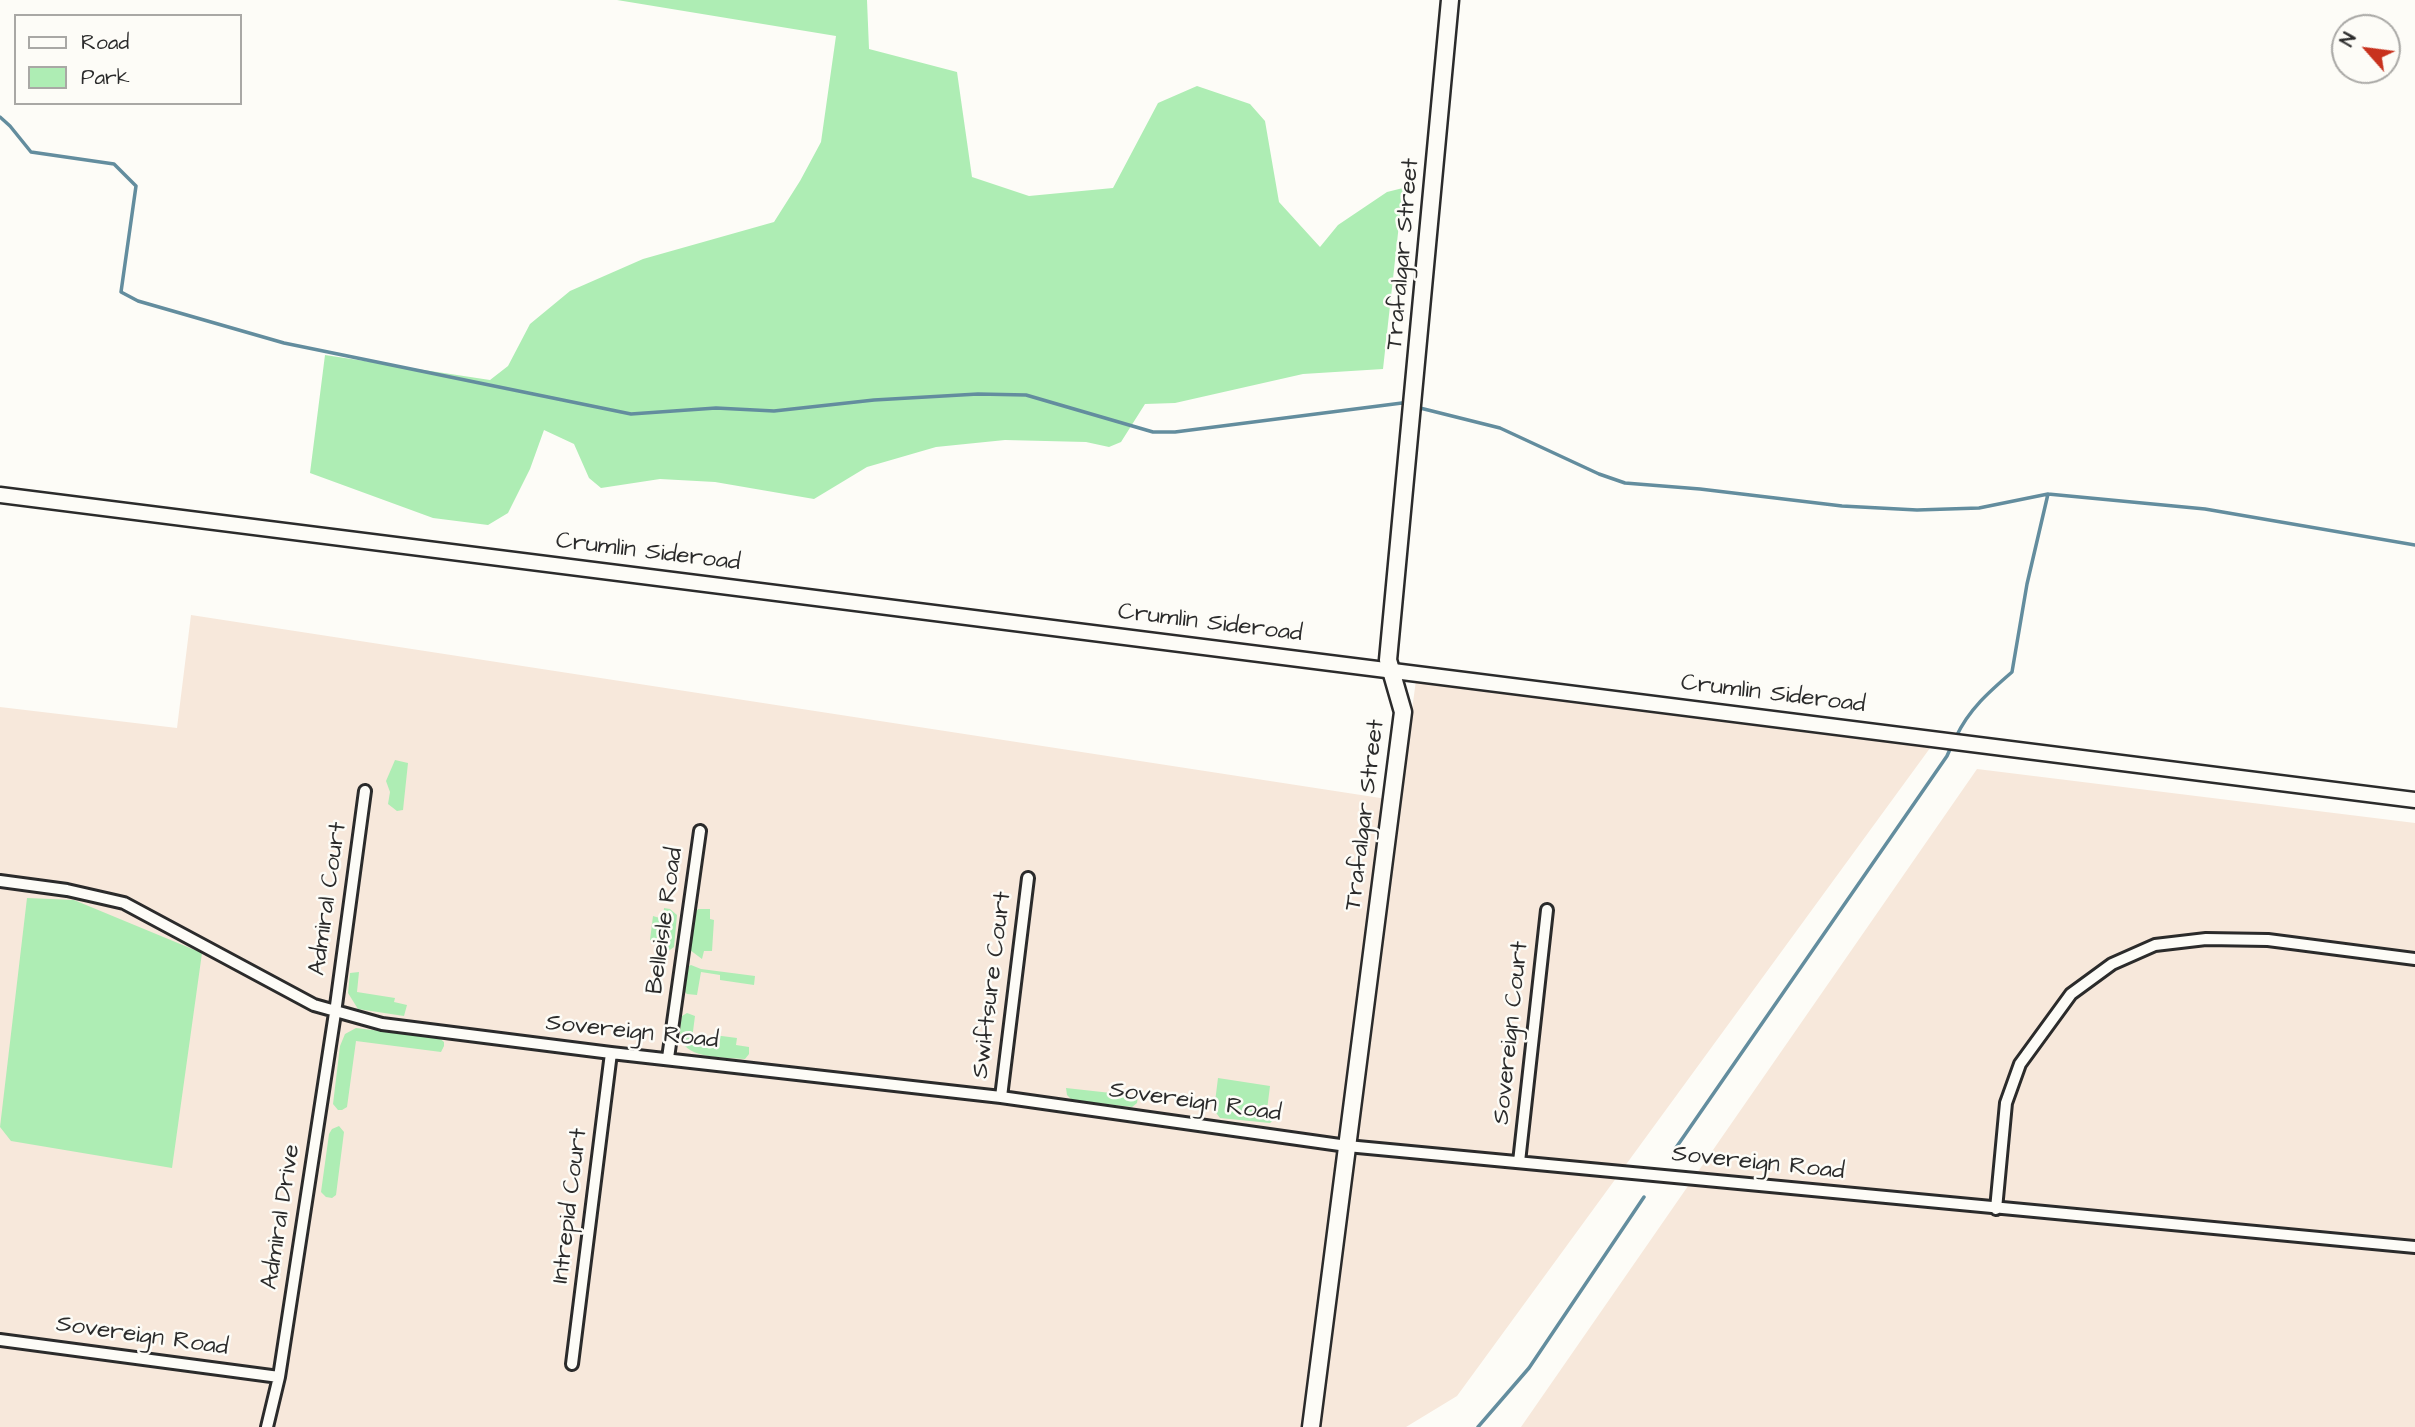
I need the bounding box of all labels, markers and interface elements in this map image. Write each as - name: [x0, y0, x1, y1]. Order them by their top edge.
- legend: [14, 14, 242, 105]
- north arrow: [2331, 14, 2401, 84]
- text: Road: [81, 28, 129, 57]
- text: N: [2334, 28, 2363, 51]
- text: Park: [81, 63, 130, 92]
- street label: Trafalgar Street: [1381, 157, 1427, 351]
- street label: Crumlin Sideroad: [554, 527, 742, 579]
- street label: Crumlin Sideroad: [1116, 598, 1304, 650]
- street label: Crumlin Sideroad: [1679, 669, 1867, 721]
- street label: Trafalgar Street: [1340, 718, 1392, 912]
- street label: Admiral Court: [304, 821, 354, 977]
- street label: Belleisle Road: [641, 846, 691, 996]
- street label: Swiftsure Court: [967, 890, 1019, 1080]
- street label: Sovereign Court: [1488, 940, 1536, 1126]
- street label: Sovereign Road: [544, 1010, 720, 1056]
- street label: Sovereign Road: [1107, 1077, 1283, 1129]
- street label: Intrepid Court: [547, 1127, 595, 1285]
- street label: Sovereign Road: [1670, 1141, 1846, 1187]
- street label: Admiral Drive: [256, 1142, 308, 1292]
- street label: Sovereign Road: [54, 1311, 230, 1363]

